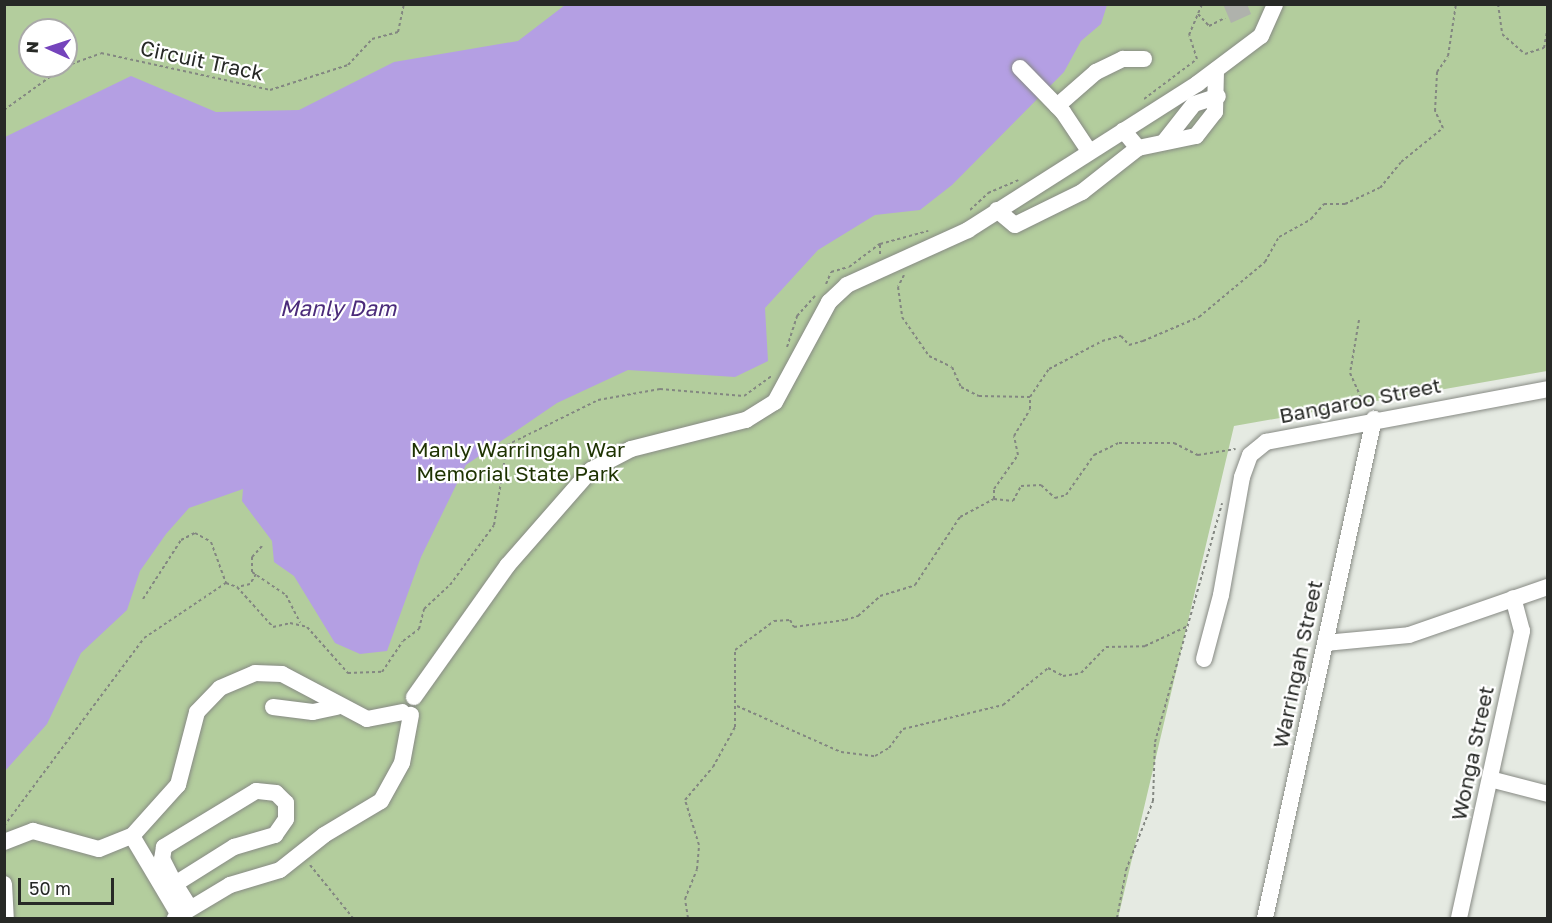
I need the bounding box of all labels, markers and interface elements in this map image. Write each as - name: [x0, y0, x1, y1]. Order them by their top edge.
- north arrow: [18, 18, 78, 78]
- street label: Circuit Track: [138, 35, 266, 85]
- text: N: [22, 41, 42, 54]
- water label: Manly Dam: [280, 295, 396, 321]
- street label: Bangaroo Street: [1277, 372, 1443, 428]
- park label: Manly Warringah War Memorial State Park: [411, 436, 625, 486]
- street label: Warringah Street: [1267, 578, 1327, 750]
- street label: Wonga Street: [1445, 683, 1499, 823]
- scale bar: [21, 866, 117, 904]
- text: 50 m: [29, 877, 71, 899]

